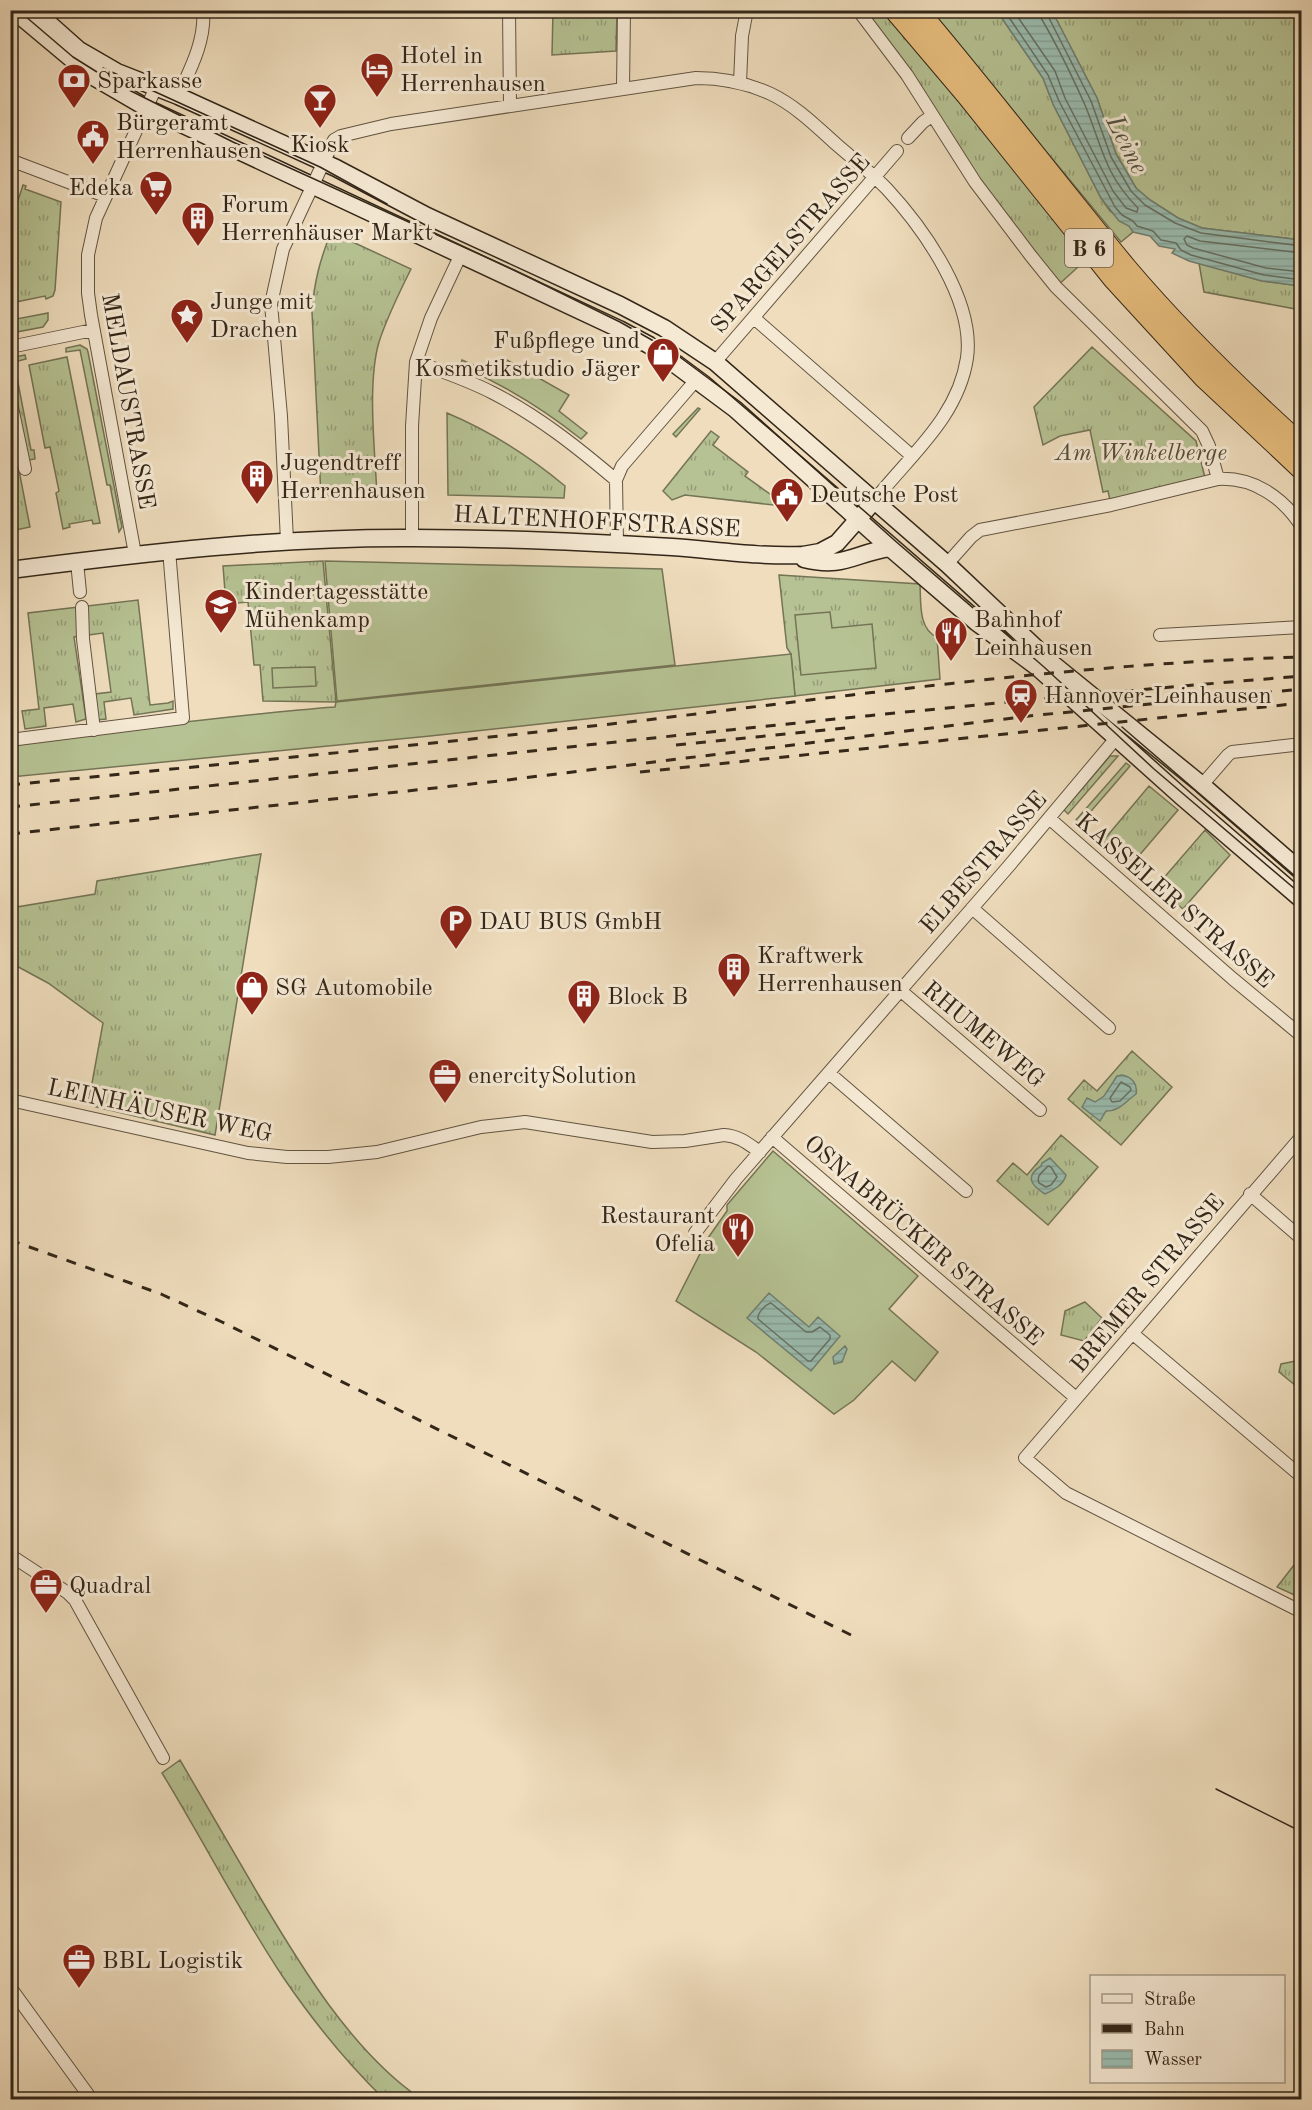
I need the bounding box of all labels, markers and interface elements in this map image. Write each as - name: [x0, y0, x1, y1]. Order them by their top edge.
- place label: Hotel in Herrenhausen: [400, 45, 546, 97]
- hotel icon: Hotel in Herrenhausen: [359, 51, 395, 98]
- bank icon: Sparkasse: [56, 62, 92, 109]
- place label: Sparkasse: [97, 70, 202, 94]
- bar icon: Kiosk: [302, 82, 338, 129]
- water label: Leine: [1100, 110, 1152, 179]
- place label: Bürgeramt Herrenhausen: [116, 112, 262, 164]
- public building icon: Bürgeramt Herrenhausen: [75, 118, 111, 165]
- place label: Kiosk: [290, 134, 350, 158]
- street label: SPARGELSTRASSE: [707, 150, 876, 339]
- supermarket icon: Edeka: [138, 169, 174, 216]
- place label: Edeka: [69, 177, 133, 201]
- place label: Forum Herrenhäuser Markt: [221, 194, 433, 246]
- building icon: Forum Herrenhäuser Markt: [180, 200, 216, 247]
- road number: B 6: [1065, 229, 1113, 267]
- street label: MELDAUSTRASSE: [96, 291, 158, 511]
- place label: Junge mit Drachen: [210, 291, 313, 343]
- place icon: Junge mit Drachen: [169, 297, 205, 344]
- place label: Fußpflege und Kosmetikstudio Jäger: [414, 330, 640, 382]
- shop icon: Fußpflege und Kosmetikstudio Jäger: [645, 336, 681, 383]
- park label: Am Winkelberge: [1053, 442, 1227, 466]
- place label: Jugendtreff Herrenhausen: [280, 452, 426, 504]
- building icon: Jugendtreff Herrenhausen: [239, 458, 275, 505]
- public building icon: Deutsche Post: [769, 476, 805, 523]
- place label: Deutsche Post: [810, 484, 958, 508]
- street label: HALTENHOFFSTRASSE: [453, 503, 741, 543]
- place label: Kindertagesstätte Mühenkamp: [244, 581, 428, 633]
- school or university icon: Kindertagesstätte Mühenkamp: [203, 587, 239, 634]
- place label: Bahnhof Leinhausen: [974, 609, 1093, 661]
- restaurant icon: Bahnhof Leinhausen: [933, 615, 969, 662]
- station icon: Hannover-Leinhausen: [1003, 677, 1039, 724]
- place label: Hannover-Leinhausen: [1044, 685, 1272, 709]
- street label: ELBESTRASSE: [917, 788, 1052, 939]
- street label: KASSELER STRASSE: [1070, 809, 1277, 994]
- parking icon: DAU BUS GmbH: [438, 903, 474, 950]
- place label: DAU BUS GmbH: [479, 911, 662, 935]
- place label: Kraftwerk Herrenhausen: [757, 945, 903, 997]
- building icon: Kraftwerk Herrenhausen: [716, 951, 752, 998]
- shop icon: SG Automobile: [234, 969, 270, 1016]
- place label: SG Automobile: [275, 977, 433, 1001]
- building icon: Block B: [566, 978, 602, 1025]
- street label: RHUMEWEG: [917, 978, 1048, 1093]
- place label: Block B: [607, 986, 688, 1010]
- office icon: enercitySolution: [427, 1057, 463, 1104]
- place label: enercitySolution: [468, 1065, 637, 1089]
- street label: LEINHÄUSER WEG: [45, 1073, 275, 1148]
- street label: OSNABRÜCKER STRASSE: [799, 1129, 1049, 1351]
- street label: BREMER STRASSE: [1067, 1190, 1230, 1378]
- place label: Restaurant Ofelia: [600, 1205, 715, 1257]
- restaurant icon: Restaurant Ofelia: [720, 1211, 756, 1258]
- office icon: Quadral: [28, 1567, 64, 1614]
- place label: Quadral: [69, 1575, 151, 1599]
- office icon: BBL Logistik: [61, 1942, 97, 1989]
- place label: BBL Logistik: [102, 1950, 243, 1974]
- legend: [1090, 1975, 1285, 2083]
- text: Straße: [1144, 1991, 1195, 2009]
- text: Bahn: [1144, 2021, 1185, 2039]
- text: Wasser: [1144, 2051, 1203, 2069]

